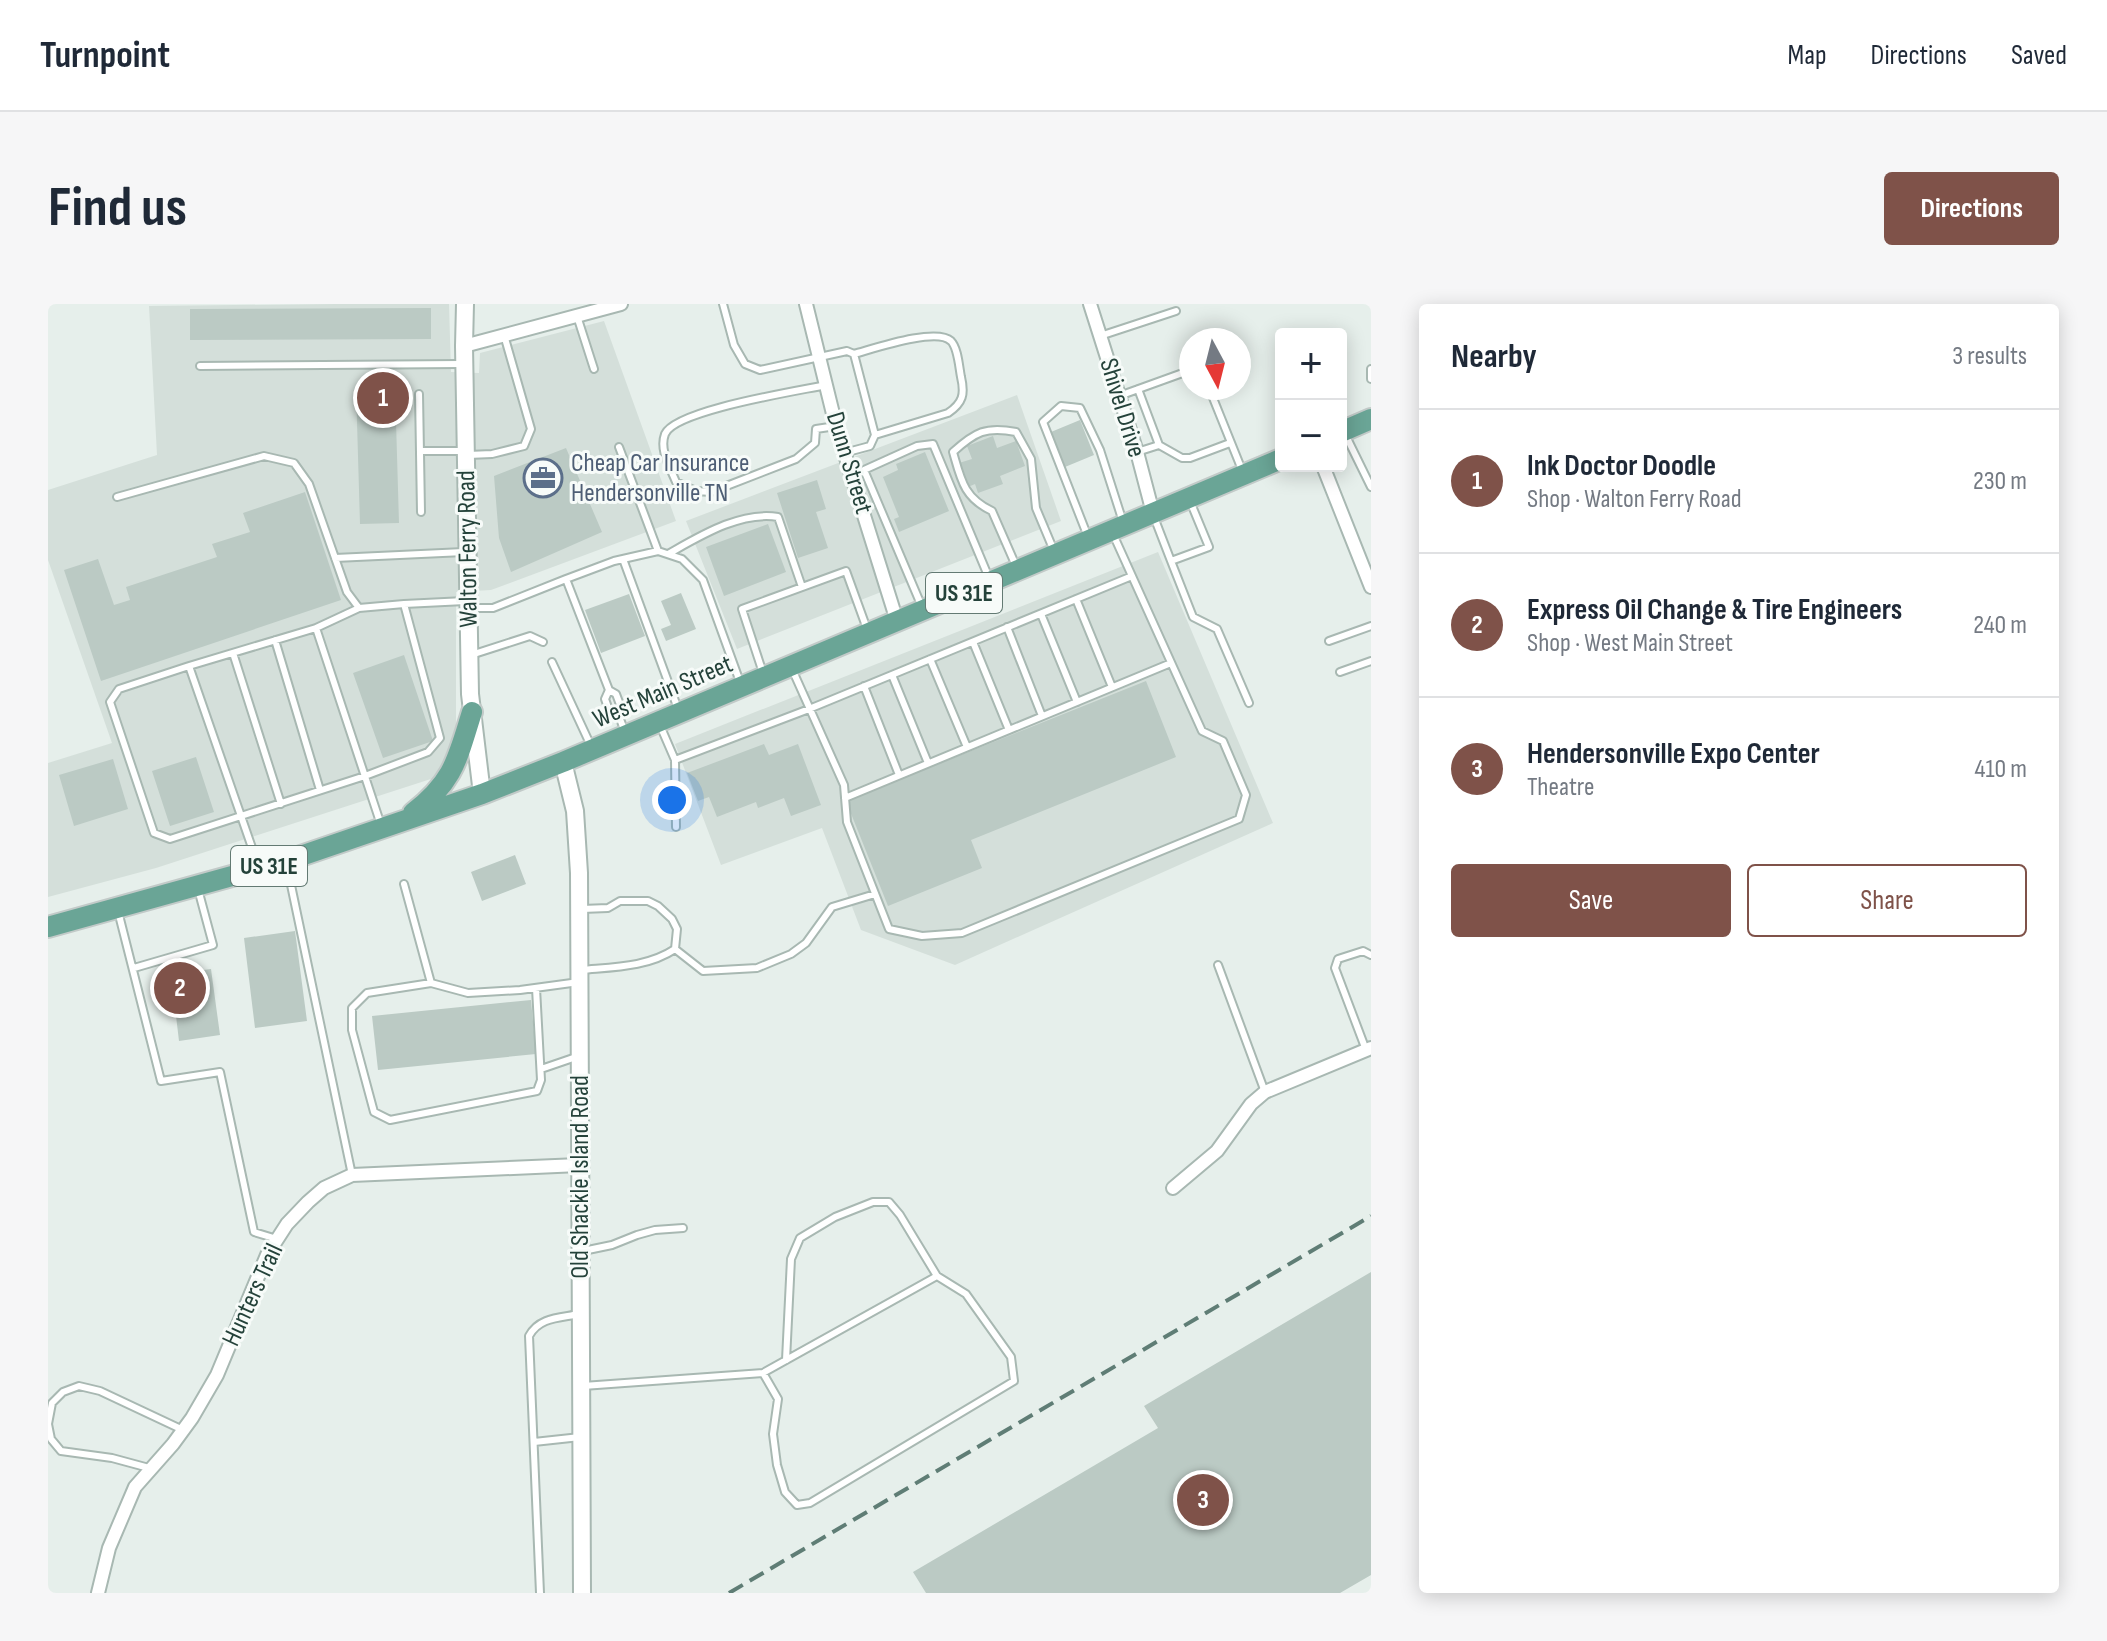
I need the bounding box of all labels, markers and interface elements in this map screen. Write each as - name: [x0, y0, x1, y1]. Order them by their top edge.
- text: Turnpoint: [40, 33, 170, 78]
- text: Map: [1788, 39, 1827, 72]
- text: Directions: [1871, 39, 1967, 72]
- text: Saved: [2011, 39, 2067, 72]
- button: Directions: [1884, 172, 2059, 245]
- text: Find us: [48, 175, 187, 242]
- north arrow: [1179, 328, 1251, 400]
- map controls: [1275, 328, 1347, 472]
- button: +: [1275, 328, 1347, 400]
- text: Nearby: [1451, 336, 1537, 377]
- text: 3 results: [1952, 341, 2027, 372]
- street label: Shivel Drive: [1092, 355, 1152, 461]
- pin: 1: [357, 368, 409, 428]
- button: −: [1275, 400, 1347, 472]
- street label: Dunn Street: [819, 408, 879, 518]
- place label: Cheap Car Insurance Hendersonville TN: [571, 448, 749, 509]
- text: Ink Doctor Doodle: [1527, 448, 1716, 484]
- office icon: Cheap Car Insurance Hendersonville TN: [522, 457, 564, 499]
- text: 1: [1472, 466, 1482, 497]
- text: 230 m: [1973, 466, 2027, 497]
- street label: Walton Ferry Road: [451, 470, 485, 628]
- text: Shop · Walton Ferry Road: [1527, 484, 1742, 515]
- road number: US 31E: [926, 573, 1002, 613]
- text: Express Oil Change & Tire Engineers: [1527, 592, 1902, 628]
- text: 2: [1471, 610, 1483, 641]
- text: 240 m: [1973, 610, 2027, 641]
- text: Shop · West Main Street: [1527, 628, 1733, 659]
- street label: West Main Street: [588, 649, 738, 735]
- text: Hendersonville Expo Center: [1527, 736, 1820, 772]
- text: 3: [1471, 754, 1483, 785]
- text: 410 m: [1975, 754, 2027, 785]
- text: Theatre: [1527, 772, 1594, 803]
- your location: [652, 780, 692, 820]
- road number: US 31E: [231, 846, 307, 886]
- button: Save: [1451, 864, 1731, 937]
- button: Share: [1747, 864, 2027, 937]
- pin: 2: [154, 958, 206, 1018]
- street label: Old Shackle Island Road: [565, 1075, 596, 1279]
- street label: Hunters Trail: [216, 1239, 290, 1351]
- pin: 3: [1177, 1470, 1229, 1530]

